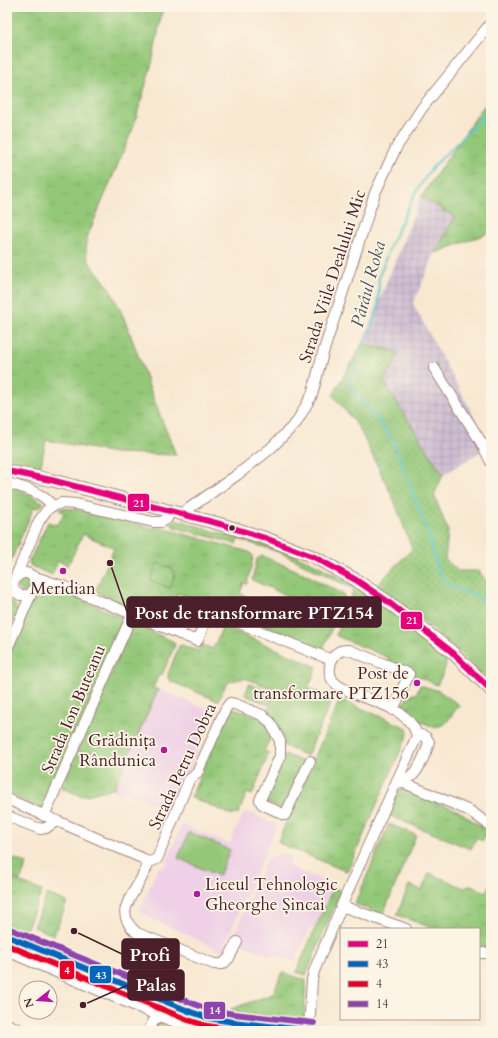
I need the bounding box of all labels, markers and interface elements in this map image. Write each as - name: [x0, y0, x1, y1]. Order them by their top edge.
- street label: Strada Viile Dealului Mic: [294, 186, 371, 366]
- water label: Pârâul Roka: [345, 238, 392, 330]
- line badge: 21: [127, 493, 150, 512]
- text: 21: [133, 496, 145, 511]
- unlabelled marker: [227, 523, 237, 533]
- marker: Meridian: [58, 566, 68, 576]
- place label: Meridian: [30, 577, 96, 600]
- callout: Post de transformare PTZ154: [127, 597, 381, 627]
- text: Post de transformare PTZ154: [135, 601, 373, 626]
- line badge: 21: [400, 611, 423, 630]
- text: 21: [406, 613, 418, 628]
- street label: Strada Ion Buteanu: [36, 641, 111, 777]
- place label: Post de transformare PTZ156: [253, 662, 409, 705]
- marker: Post de transformare PTZ156: [412, 678, 422, 688]
- street label: Strada Petru Dobra: [143, 699, 222, 833]
- place label: Grădinița Rândunica: [79, 729, 157, 772]
- marker: Grădinița Rândunica: [159, 745, 169, 755]
- place label: Liceul Tehnologic Gheorghe Șincai: [205, 873, 338, 916]
- marker: Liceul Tehnologic Gheorghe Șincai: [192, 889, 202, 899]
- legend: [340, 928, 480, 1020]
- text: 21: [376, 936, 388, 952]
- callout: Profi: [122, 939, 179, 969]
- text: Profi: [130, 943, 171, 968]
- text: 43: [376, 956, 388, 972]
- line badge: 4: [59, 960, 75, 980]
- text: 4: [64, 963, 70, 978]
- line badge: 43: [89, 965, 112, 984]
- text: 43: [95, 968, 107, 983]
- callout: Palas: [128, 970, 184, 1000]
- text: Palas: [136, 973, 176, 998]
- text: 4: [376, 976, 382, 992]
- north arrow: [18, 980, 58, 1020]
- text: N: [20, 996, 37, 1010]
- text: 14: [376, 996, 388, 1012]
- line badge: 14: [203, 1001, 226, 1020]
- text: 14: [209, 1003, 221, 1018]

